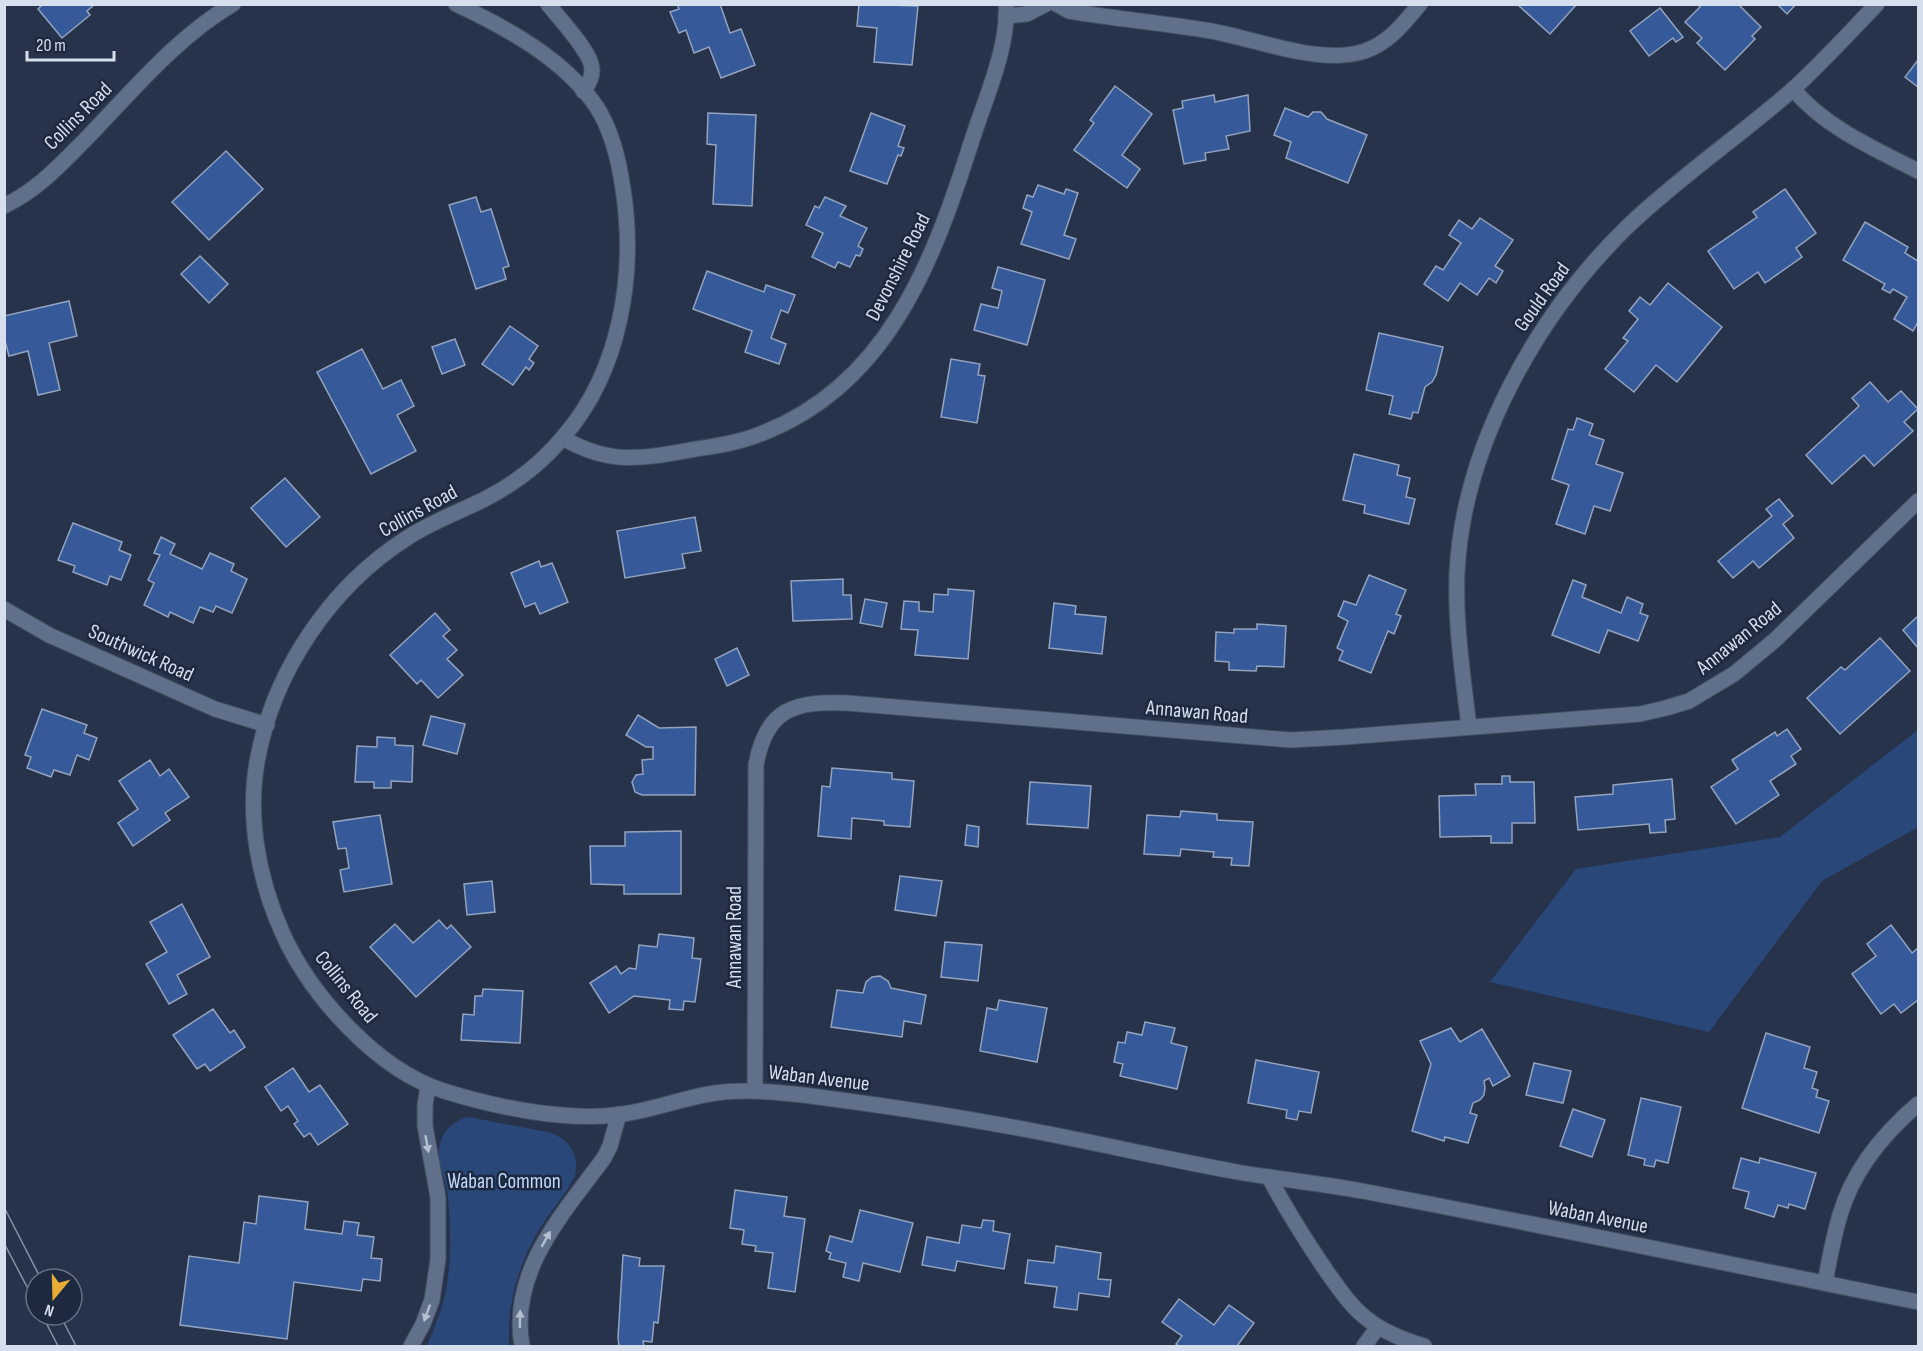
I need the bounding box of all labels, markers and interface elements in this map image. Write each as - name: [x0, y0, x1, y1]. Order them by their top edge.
- scale bar: [27, 24, 114, 62]
- text: 20 m: [36, 35, 66, 56]
- street label: Collins Road: [39, 77, 117, 155]
- street label: Devonshire Road: [860, 209, 936, 325]
- street label: Gould Road: [1509, 258, 1575, 336]
- street label: Collins Road: [374, 479, 462, 543]
- street label: Annawan Road: [1691, 596, 1787, 681]
- street label: Southwick Road: [85, 619, 197, 687]
- street label: Annawan Road: [1144, 695, 1249, 729]
- street label: Annawan Road: [722, 886, 747, 989]
- street label: Collins Road: [309, 946, 383, 1028]
- street label: Waban Avenue: [767, 1059, 871, 1097]
- one-way arrow: [423, 1135, 432, 1154]
- park label: Waban Common: [447, 1169, 561, 1194]
- street label: Waban Avenue: [1546, 1195, 1650, 1239]
- one-way arrow: [541, 1230, 551, 1247]
- north arrow: [24, 1267, 84, 1327]
- text: N: [42, 1299, 57, 1320]
- one-way arrow: [422, 1304, 432, 1322]
- one-way arrow: [515, 1310, 525, 1329]

